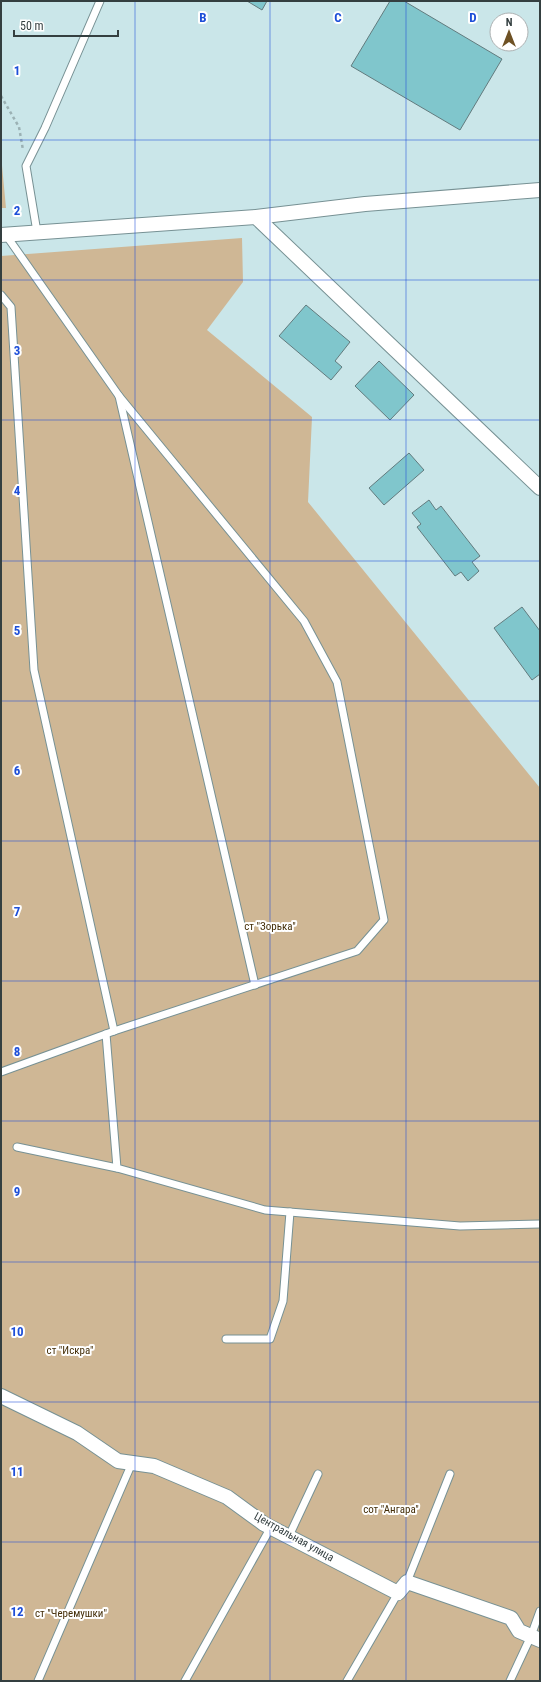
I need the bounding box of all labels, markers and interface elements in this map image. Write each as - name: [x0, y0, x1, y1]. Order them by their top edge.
- text: B: [199, 10, 207, 25]
- text: C: [334, 10, 342, 25]
- text: D: [469, 10, 477, 25]
- scale bar: [14, 12, 118, 38]
- north arrow: [489, 12, 529, 52]
- text: N: [506, 16, 513, 29]
- text: 50 m: [20, 19, 44, 33]
- text: 1: [14, 63, 20, 78]
- text: 2: [14, 203, 21, 218]
- text: 3: [14, 343, 20, 358]
- text: 4: [14, 483, 21, 498]
- text: 5: [14, 623, 21, 638]
- text: 6: [14, 763, 21, 778]
- text: 7: [14, 904, 21, 919]
- park label: ст "Зорька": [244, 920, 296, 933]
- text: 8: [14, 1044, 20, 1059]
- text: 9: [14, 1184, 20, 1199]
- text: 10: [10, 1324, 24, 1339]
- park label: ст "Искра": [47, 1344, 93, 1357]
- text: 11: [10, 1464, 24, 1479]
- park label: сот "Ангара": [363, 1503, 419, 1516]
- street label: Центральная улица: [252, 1510, 336, 1564]
- text: 12: [10, 1604, 24, 1619]
- park label: ст "Черемушки": [35, 1607, 107, 1620]

